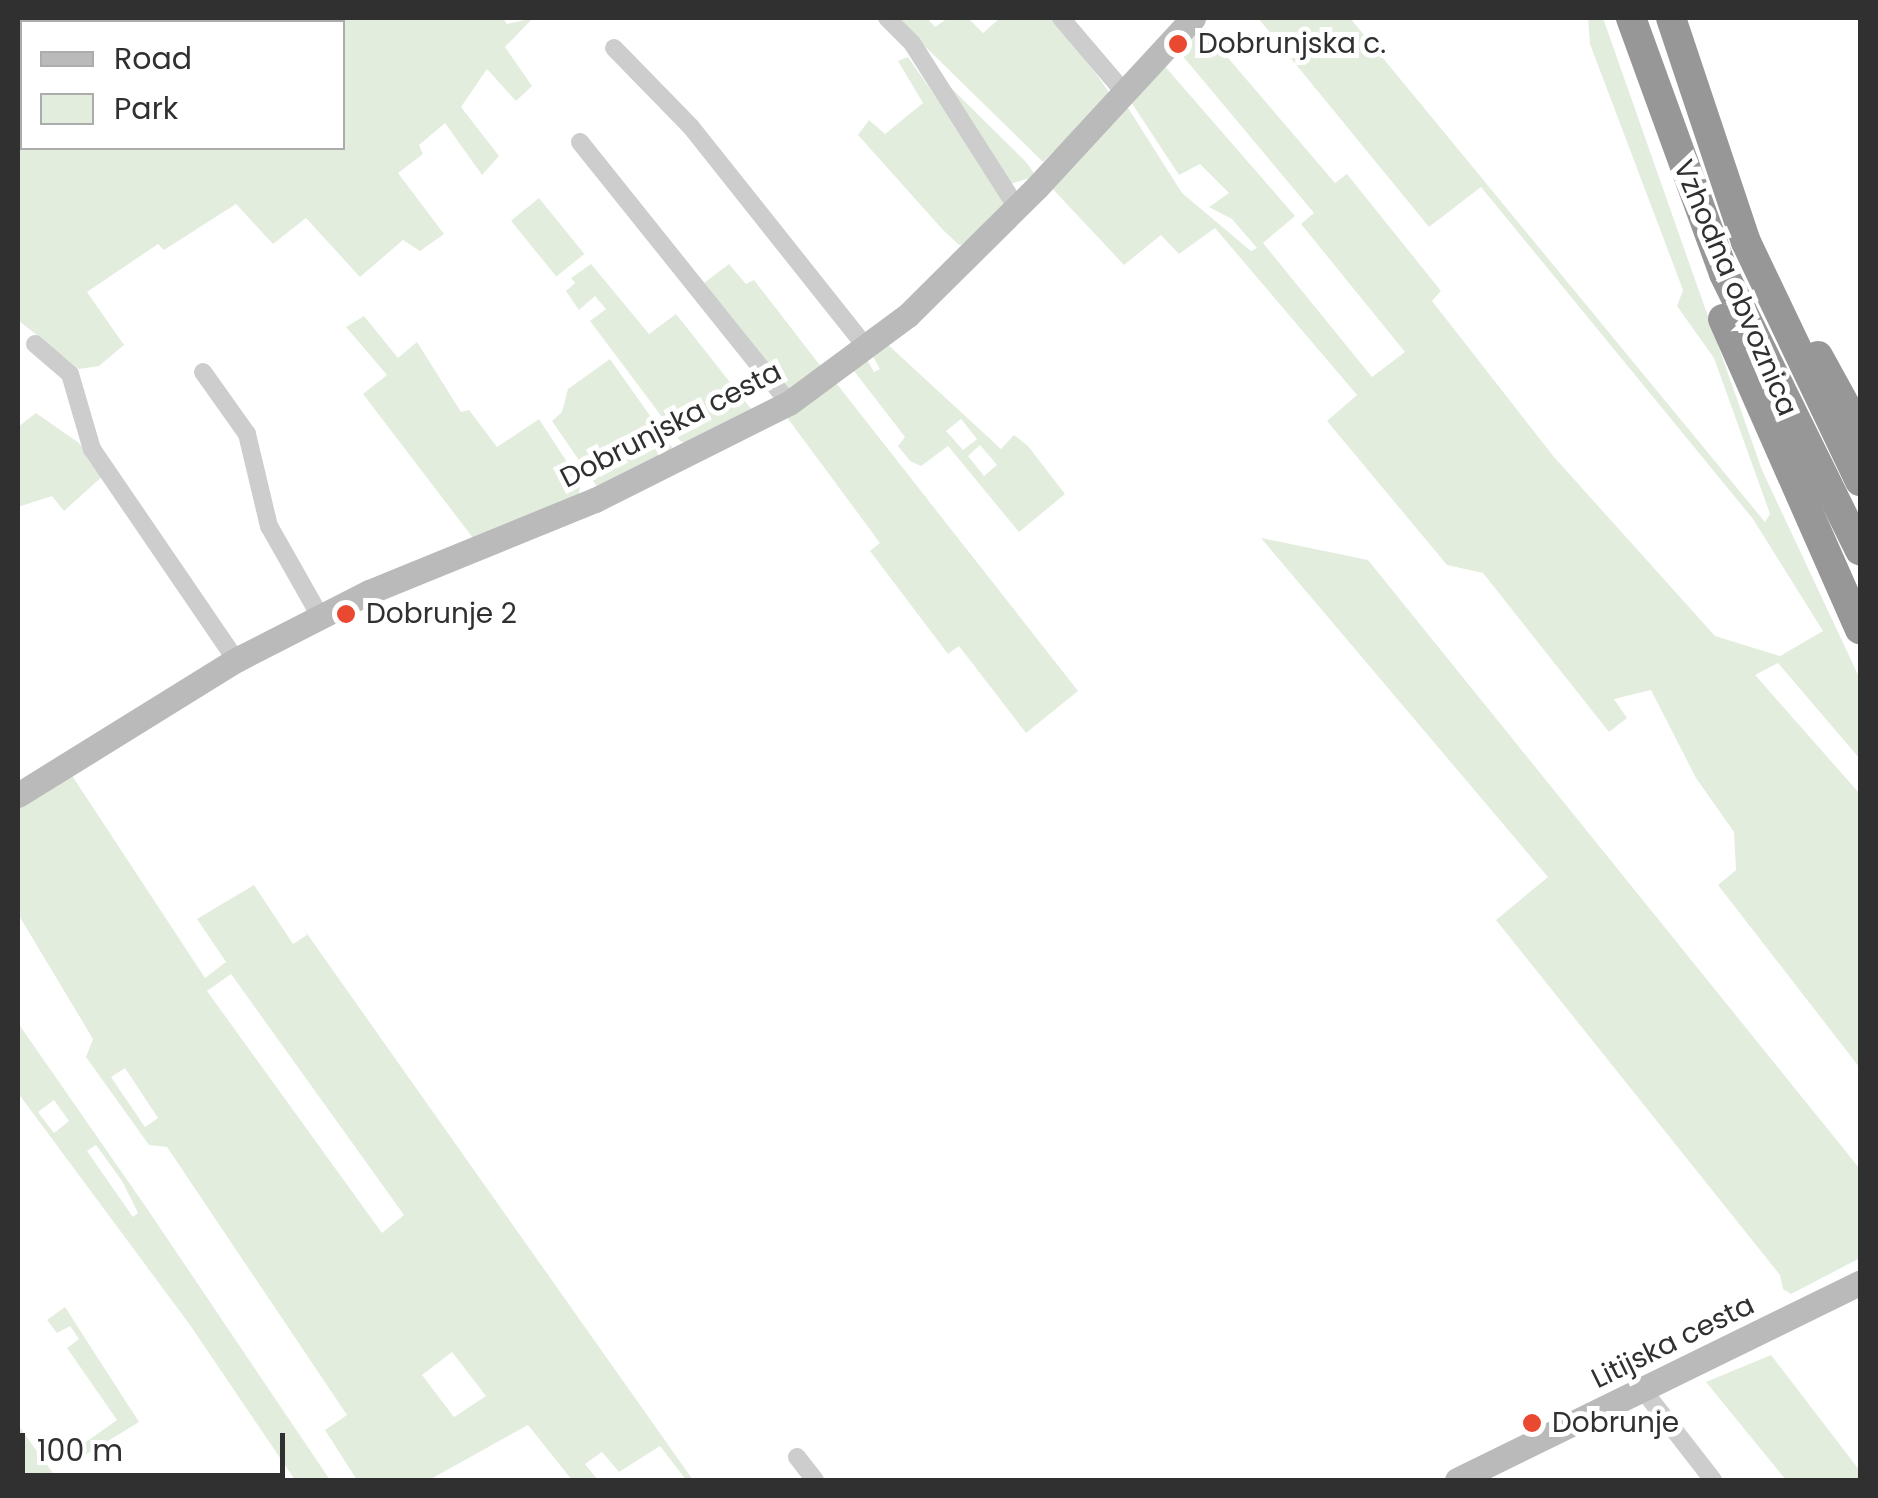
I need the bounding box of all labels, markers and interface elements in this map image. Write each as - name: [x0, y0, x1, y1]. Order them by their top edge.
- legend: [20, 20, 345, 150]
- place label: Dobrunjska c.: [1198, 27, 1386, 61]
- marker: Dobrunjska c.: [1167, 33, 1189, 55]
- text: Road: [114, 37, 192, 80]
- text: Park: [114, 87, 178, 130]
- street label: Vzhodna obvoznica: [1666, 155, 1804, 421]
- street label: Dobrunjska cesta: [555, 355, 787, 495]
- place label: Dobrunje 2: [366, 597, 517, 631]
- marker: Dobrunje 2: [335, 603, 357, 625]
- street label: Litijska cesta: [1586, 1288, 1760, 1396]
- place label: Dobrunje: [1552, 1406, 1679, 1440]
- marker: Dobrunje: [1521, 1412, 1543, 1434]
- scale bar: [25, 1413, 290, 1475]
- text: 100 m: [37, 1429, 123, 1472]

